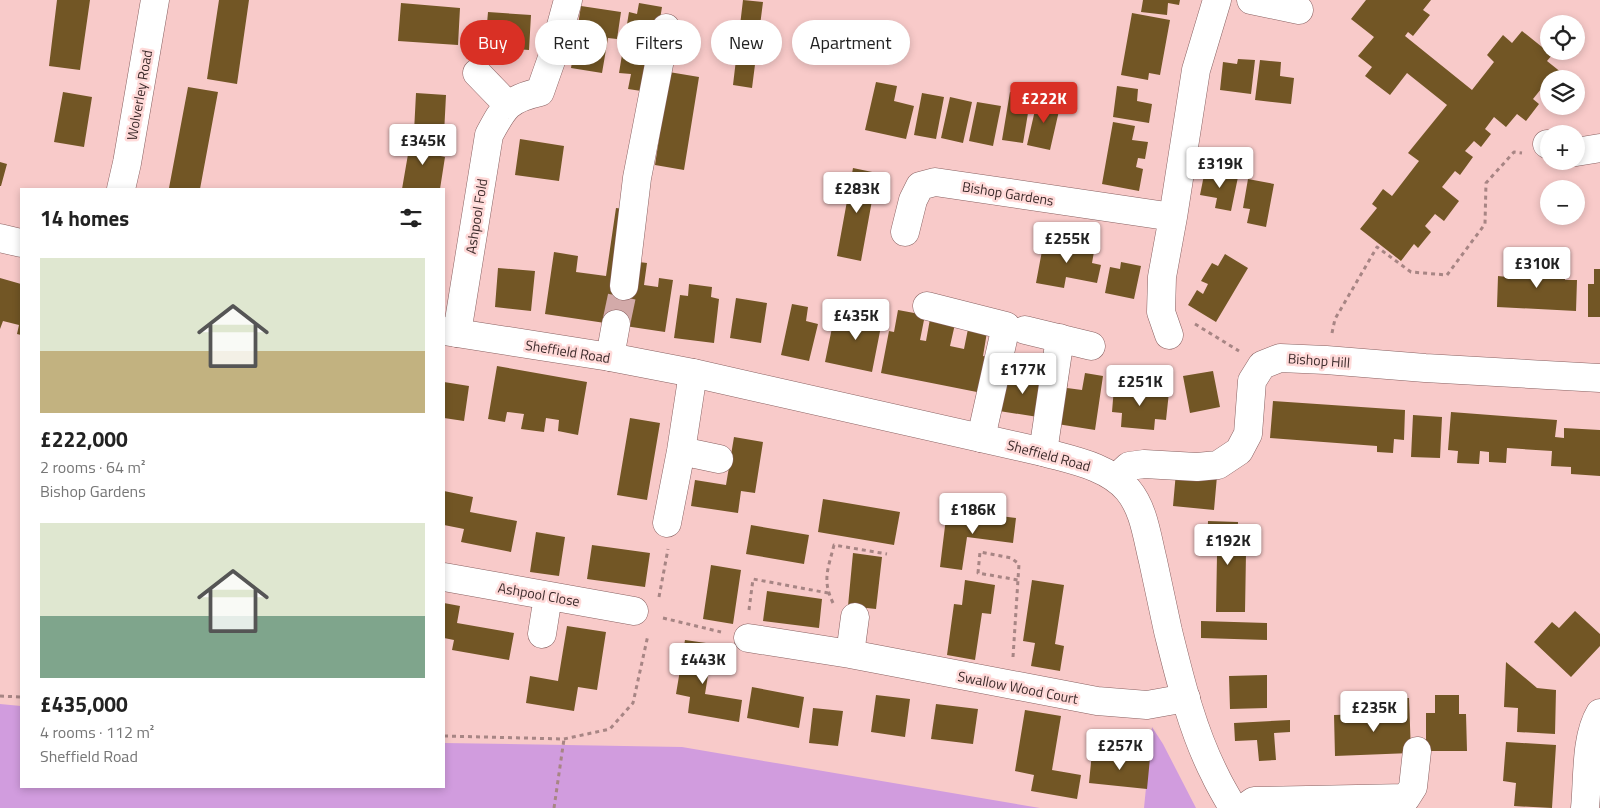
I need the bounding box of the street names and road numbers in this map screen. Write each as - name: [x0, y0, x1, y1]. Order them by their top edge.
- street label: Wolverley Road: [121, 48, 157, 142]
- street label: Bishop Gardens: [961, 175, 1055, 211]
- street label: Ashpool Fold: [460, 177, 492, 255]
- street label: Sheffield Road: [524, 334, 612, 368]
- street label: Bishop Hill: [1287, 347, 1351, 373]
- street label: Sheffield Road: [1005, 434, 1093, 476]
- street label: Ashpool Close: [496, 576, 582, 612]
- street label: Swallow Wood Court: [956, 665, 1080, 709]

